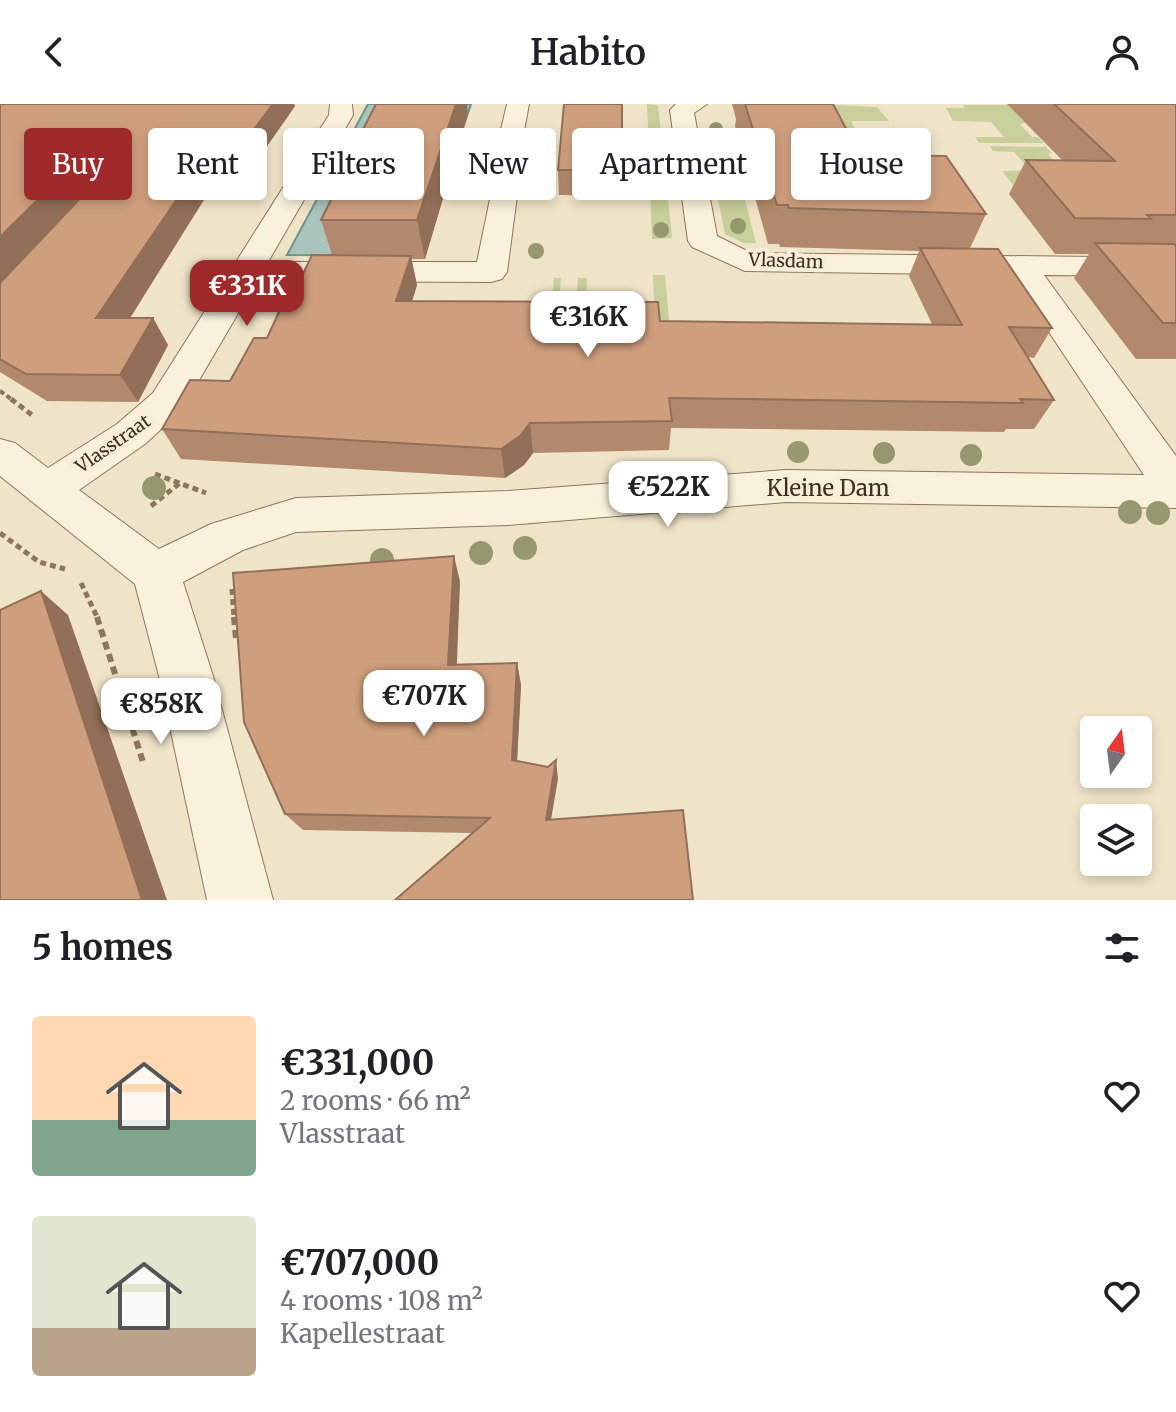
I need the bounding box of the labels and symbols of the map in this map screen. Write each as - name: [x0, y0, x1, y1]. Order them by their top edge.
- street label: Vlasdam: [747, 248, 824, 273]
- pin: €331K: [191, 260, 303, 328]
- pin: €316K: [532, 291, 644, 359]
- street label: Vlasstraat: [70, 409, 155, 478]
- pin: €522K: [612, 461, 724, 529]
- street label: Kleine Dam: [767, 474, 890, 502]
- pin: €707K: [368, 670, 480, 738]
- pin: €858K: [105, 678, 217, 746]
- north arrow: [1080, 716, 1152, 788]

